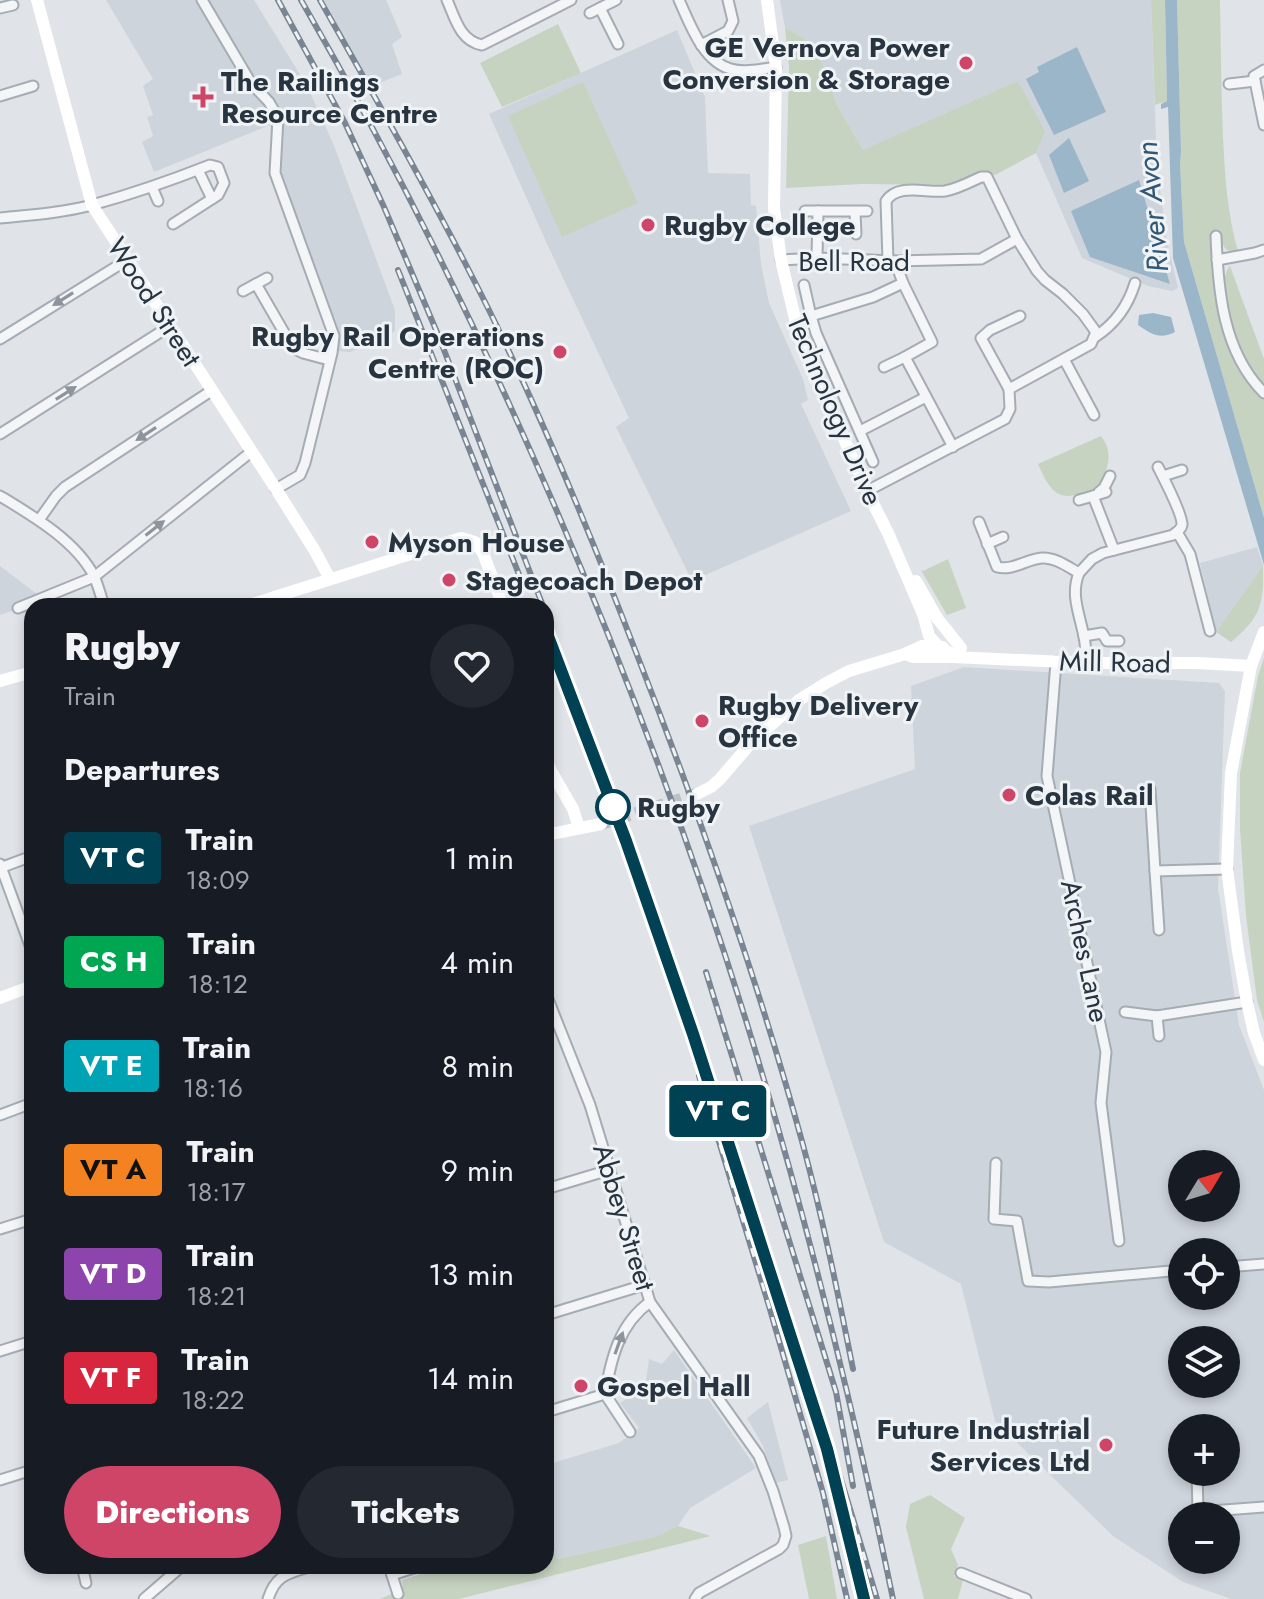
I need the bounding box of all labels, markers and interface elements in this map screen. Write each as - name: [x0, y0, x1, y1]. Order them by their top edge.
- place label: GE Vernova Power Conversion & Storage: [662, 27, 950, 100]
- marker: GE Vernova Power Conversion & Storage: [957, 54, 975, 72]
- place label: The Railings Resource Centre: [221, 61, 438, 134]
- marker: The Railings Resource Centre: [192, 86, 214, 108]
- water label: River Avon: [1125, 140, 1179, 274]
- place label: Rugby College: [664, 205, 856, 246]
- marker: Rugby College: [639, 216, 657, 234]
- street label: Wood Street: [97, 229, 211, 375]
- street label: Bell Road: [798, 241, 910, 282]
- one-way arrow: [52, 291, 75, 306]
- street label: Technology Drive: [776, 308, 894, 512]
- place label: Rugby Rail Operations Centre (ROC): [251, 316, 544, 389]
- marker: Rugby Rail Operations Centre (ROC): [551, 343, 569, 361]
- one-way arrow: [55, 386, 77, 400]
- one-way arrow: [135, 426, 157, 441]
- one-way arrow: [145, 520, 165, 537]
- place label: Myson House: [388, 522, 565, 563]
- marker: Myson House: [363, 533, 381, 551]
- place label: Stagecoach Depot: [465, 560, 703, 601]
- marker: Stagecoach Depot: [440, 571, 458, 589]
- text: Rugby: [64, 619, 180, 674]
- button: heart: [430, 624, 514, 708]
- street label: Mill Road: [1059, 641, 1171, 683]
- text: Train: [64, 677, 116, 715]
- place label: Rugby Delivery Office: [718, 685, 919, 758]
- marker: Rugby Delivery Office: [693, 712, 711, 730]
- text: Departures: [64, 748, 220, 791]
- place label: Colas Rail: [1025, 775, 1153, 816]
- marker: Colas Rail: [1000, 786, 1018, 804]
- place label: Rugby: [637, 787, 720, 828]
- marker: Rugby: [596, 790, 630, 824]
- text: Train: [185, 818, 254, 861]
- text: VT C: [80, 837, 145, 878]
- text: 1 min: [445, 837, 514, 880]
- text: 18:09: [185, 861, 250, 899]
- street label: Arches Lane: [1050, 876, 1120, 1026]
- text: Train: [188, 922, 256, 965]
- text: CS H: [80, 941, 148, 982]
- text: 4 min: [441, 941, 514, 984]
- text: 18:12: [188, 965, 248, 1003]
- text: Train: [183, 1026, 251, 1069]
- text: VT E: [80, 1045, 143, 1086]
- text: 8 min: [442, 1045, 514, 1088]
- text: 18:16: [183, 1069, 243, 1107]
- line badge: VT C: [662, 1085, 774, 1137]
- text: VT C: [685, 1090, 751, 1131]
- text: Train: [186, 1130, 255, 1173]
- street label: Abbey Street: [582, 1138, 666, 1296]
- text: VT A: [80, 1149, 146, 1190]
- text: 9 min: [441, 1149, 514, 1192]
- north arrow: [1168, 1150, 1240, 1222]
- map controls: [1168, 1150, 1240, 1574]
- text: 18:17: [186, 1173, 245, 1211]
- text: Train: [186, 1234, 255, 1277]
- button: locate: [1168, 1238, 1240, 1310]
- text: VT D: [80, 1253, 146, 1294]
- text: 13 min: [428, 1253, 514, 1296]
- text: 18:21: [186, 1277, 247, 1315]
- button: layers: [1168, 1326, 1240, 1398]
- one-way arrow: [613, 1331, 625, 1355]
- text: Train: [181, 1338, 250, 1381]
- text: VT F: [80, 1357, 141, 1398]
- text: 14 min: [427, 1357, 514, 1400]
- place label: Gospel Hall: [597, 1366, 751, 1407]
- marker: Gospel Hall: [572, 1377, 590, 1395]
- text: 18:22: [181, 1381, 245, 1419]
- place label: Future Industrial Services Ltd: [876, 1409, 1090, 1482]
- button: +: [1168, 1414, 1240, 1486]
- marker: Future Industrial Services Ltd: [1097, 1436, 1115, 1454]
- button: Directions: [64, 1466, 281, 1558]
- button: Tickets: [297, 1466, 514, 1558]
- button: −: [1168, 1502, 1240, 1574]

